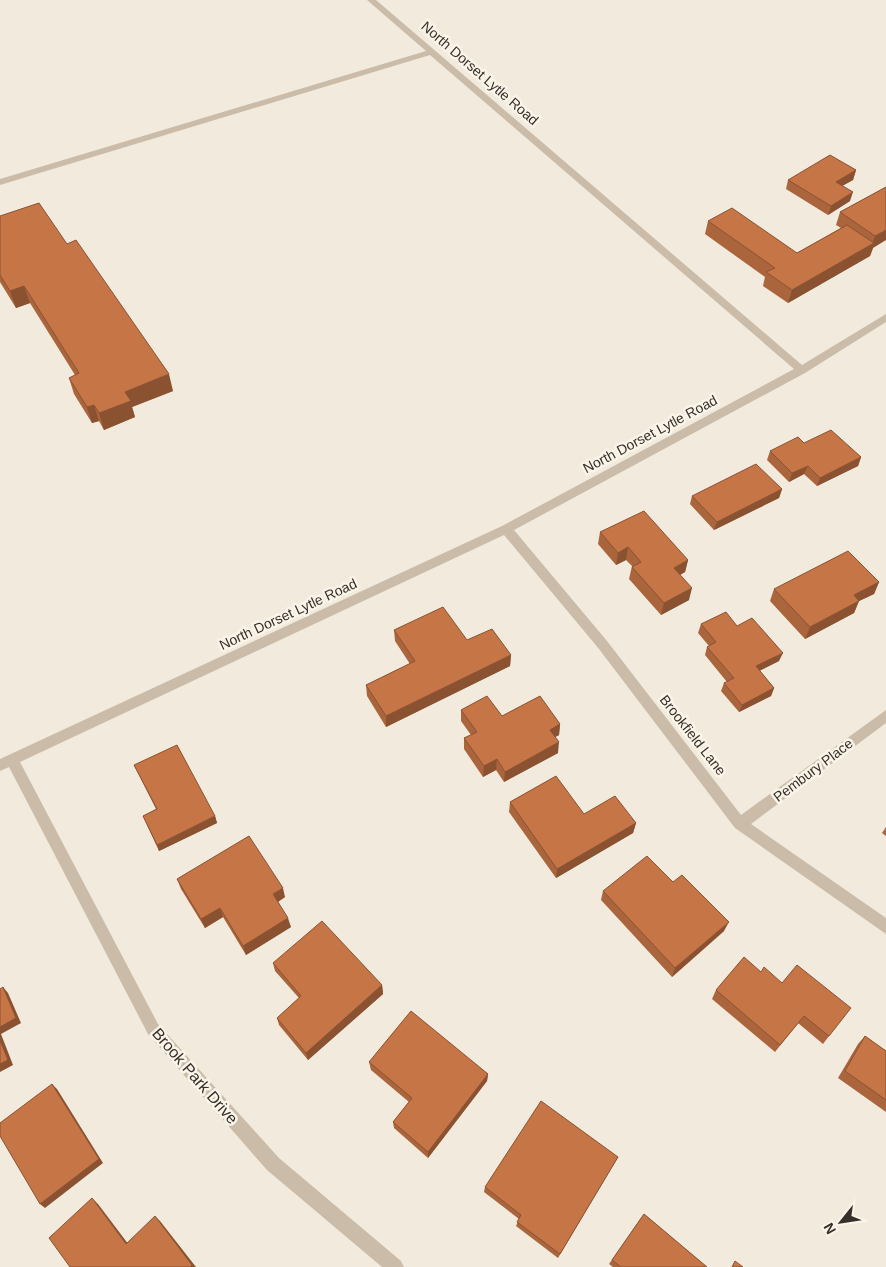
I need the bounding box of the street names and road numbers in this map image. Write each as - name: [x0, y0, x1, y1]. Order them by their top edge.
- street label: North Dorset Lytle Road: [418, 18, 542, 128]
- street label: North Dorset Lytle Road: [580, 392, 720, 476]
- street label: North Dorset Lytle Road: [217, 575, 359, 653]
- street label: Brookfield Lane: [657, 692, 729, 778]
- street label: Pembury Place: [770, 735, 856, 805]
- street label: Brook Park Drive: [149, 1025, 241, 1127]

